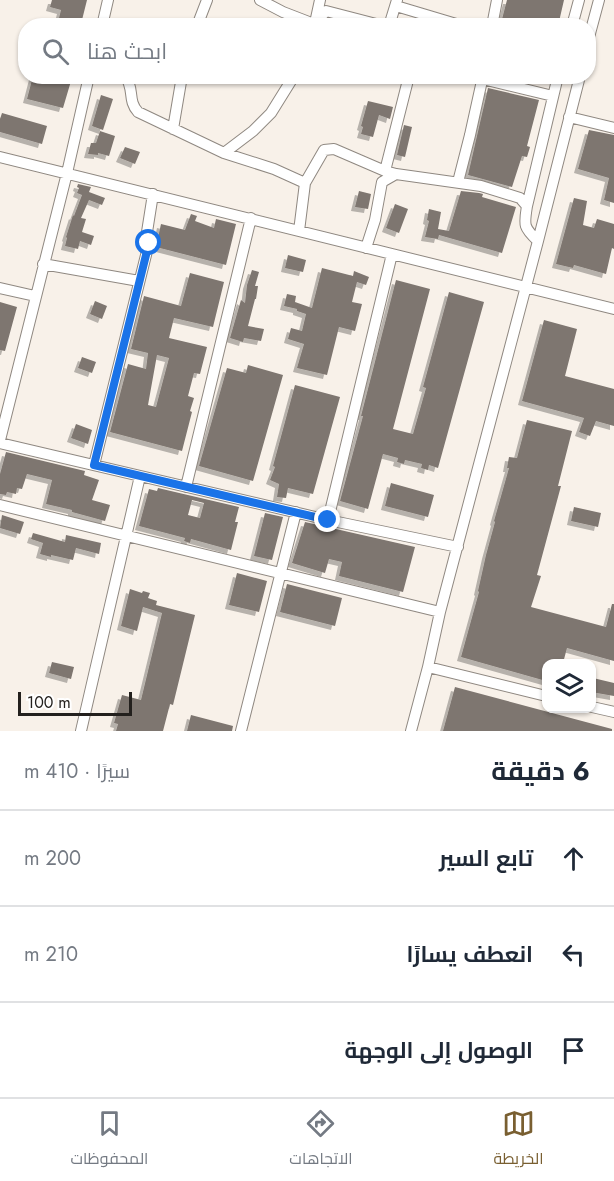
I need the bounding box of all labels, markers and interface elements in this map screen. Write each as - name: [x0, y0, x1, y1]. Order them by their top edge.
- search box: [18, 18, 596, 84]
- icon: search: [39, 35, 72, 68]
- text: ابحث هنا: [87, 35, 167, 67]
- route start: [135, 229, 161, 255]
- route end: [314, 506, 340, 532]
- map controls: [542, 659, 596, 713]
- button: layers: [542, 659, 596, 713]
- scale bar: [18, 689, 132, 716]
- text: 100 m: [27, 691, 71, 714]
- text: 6 دقيقة: [491, 752, 590, 790]
- text: سيرًا · 410 m: [24, 757, 130, 786]
- text: تابع السير: [439, 842, 533, 874]
- icon: ahead: [557, 842, 590, 875]
- text: 200 m: [24, 844, 81, 873]
- text: انعطف يسارًا: [406, 938, 533, 970]
- icon: left: [557, 938, 590, 971]
- text: 210 m: [24, 940, 78, 969]
- text: الوصول إلى الوجهة: [345, 1034, 533, 1066]
- icon: arrive: [557, 1034, 590, 1067]
- tab: المحفوظات: [70, 1107, 148, 1173]
- tab: الاتجاهات: [289, 1107, 353, 1173]
- tab: الخريطة: [494, 1107, 544, 1173]

